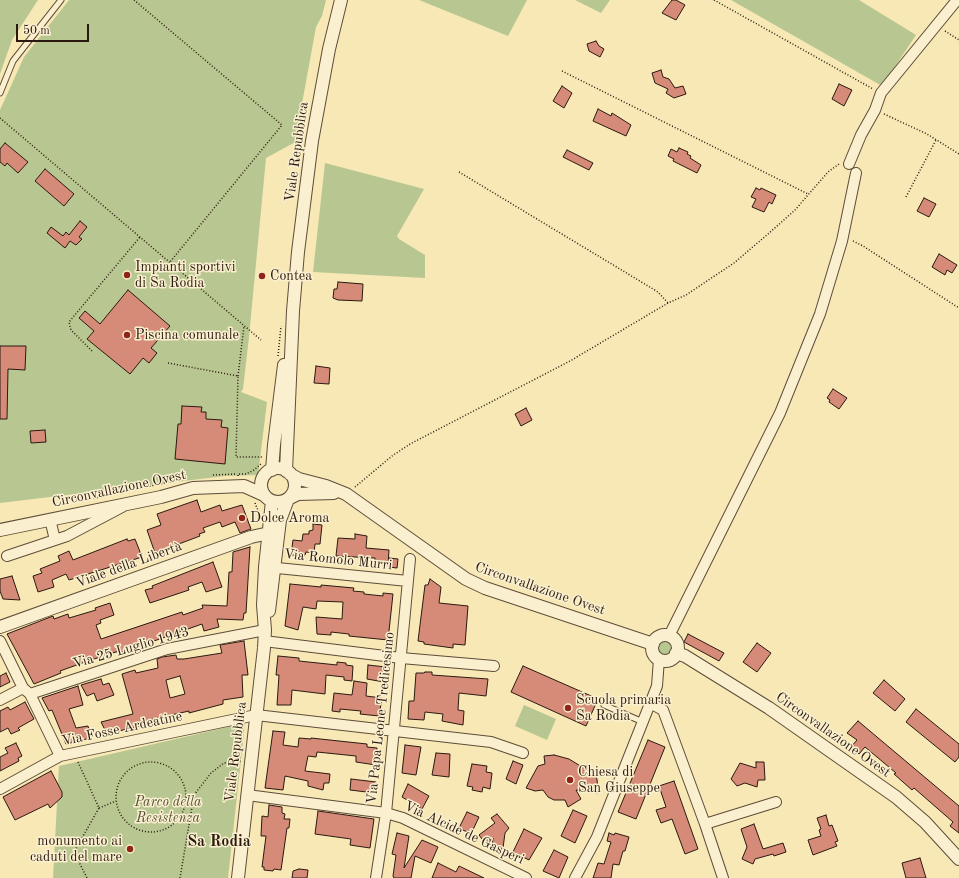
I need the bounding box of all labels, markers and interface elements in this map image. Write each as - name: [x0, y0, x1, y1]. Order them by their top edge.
- scale bar: [18, 16, 91, 42]
- text: 50 m: [23, 25, 50, 37]
- street label: Viale Repubblica: [282, 101, 312, 203]
- place label: Impianti sportivi di Sa Rodia: [135, 259, 236, 292]
- place label: Contea: [270, 268, 312, 284]
- marker: Impianti sportivi di Sa Rodia: [122, 270, 132, 280]
- marker: Contea: [257, 271, 267, 281]
- place label: Piscina comunale: [135, 327, 239, 343]
- marker: Piscina comunale: [122, 330, 132, 340]
- street label: Circonvallazione Ovest: [50, 467, 188, 511]
- place label: Dolce Aroma: [250, 510, 330, 526]
- marker: Dolce Aroma: [237, 513, 247, 523]
- street label: Viale della Libertà: [74, 538, 184, 592]
- street label: Via Romolo Murri: [283, 546, 393, 574]
- street label: Circonvallazione Ovest: [473, 559, 607, 619]
- street label: Via 25 Luglio 1943: [71, 623, 191, 673]
- street label: Via Papa Leone Tredicesimo: [364, 631, 398, 805]
- street label: Circonvallazione Ovest: [772, 689, 894, 781]
- place label: Scuola primaria Sa Rodia: [576, 692, 671, 724]
- street label: Viale Repubblica: [221, 701, 251, 803]
- marker: Scuola primaria Sa Rodia: [563, 703, 573, 713]
- street label: Via Fosse Ardeatine: [60, 708, 184, 750]
- place label: Chiesa di San Giuseppe: [578, 764, 660, 796]
- marker: Chiesa di San Giuseppe: [565, 775, 575, 785]
- park label: Parco della Resistenza: [134, 794, 202, 826]
- street label: Via Alcide de Gasperi: [401, 798, 527, 868]
- district label: Sa Rodia: [187, 832, 251, 852]
- place label: monumento ai caduti del mare: [30, 833, 122, 866]
- marker: monumento ai caduti del mare: [125, 844, 135, 854]

